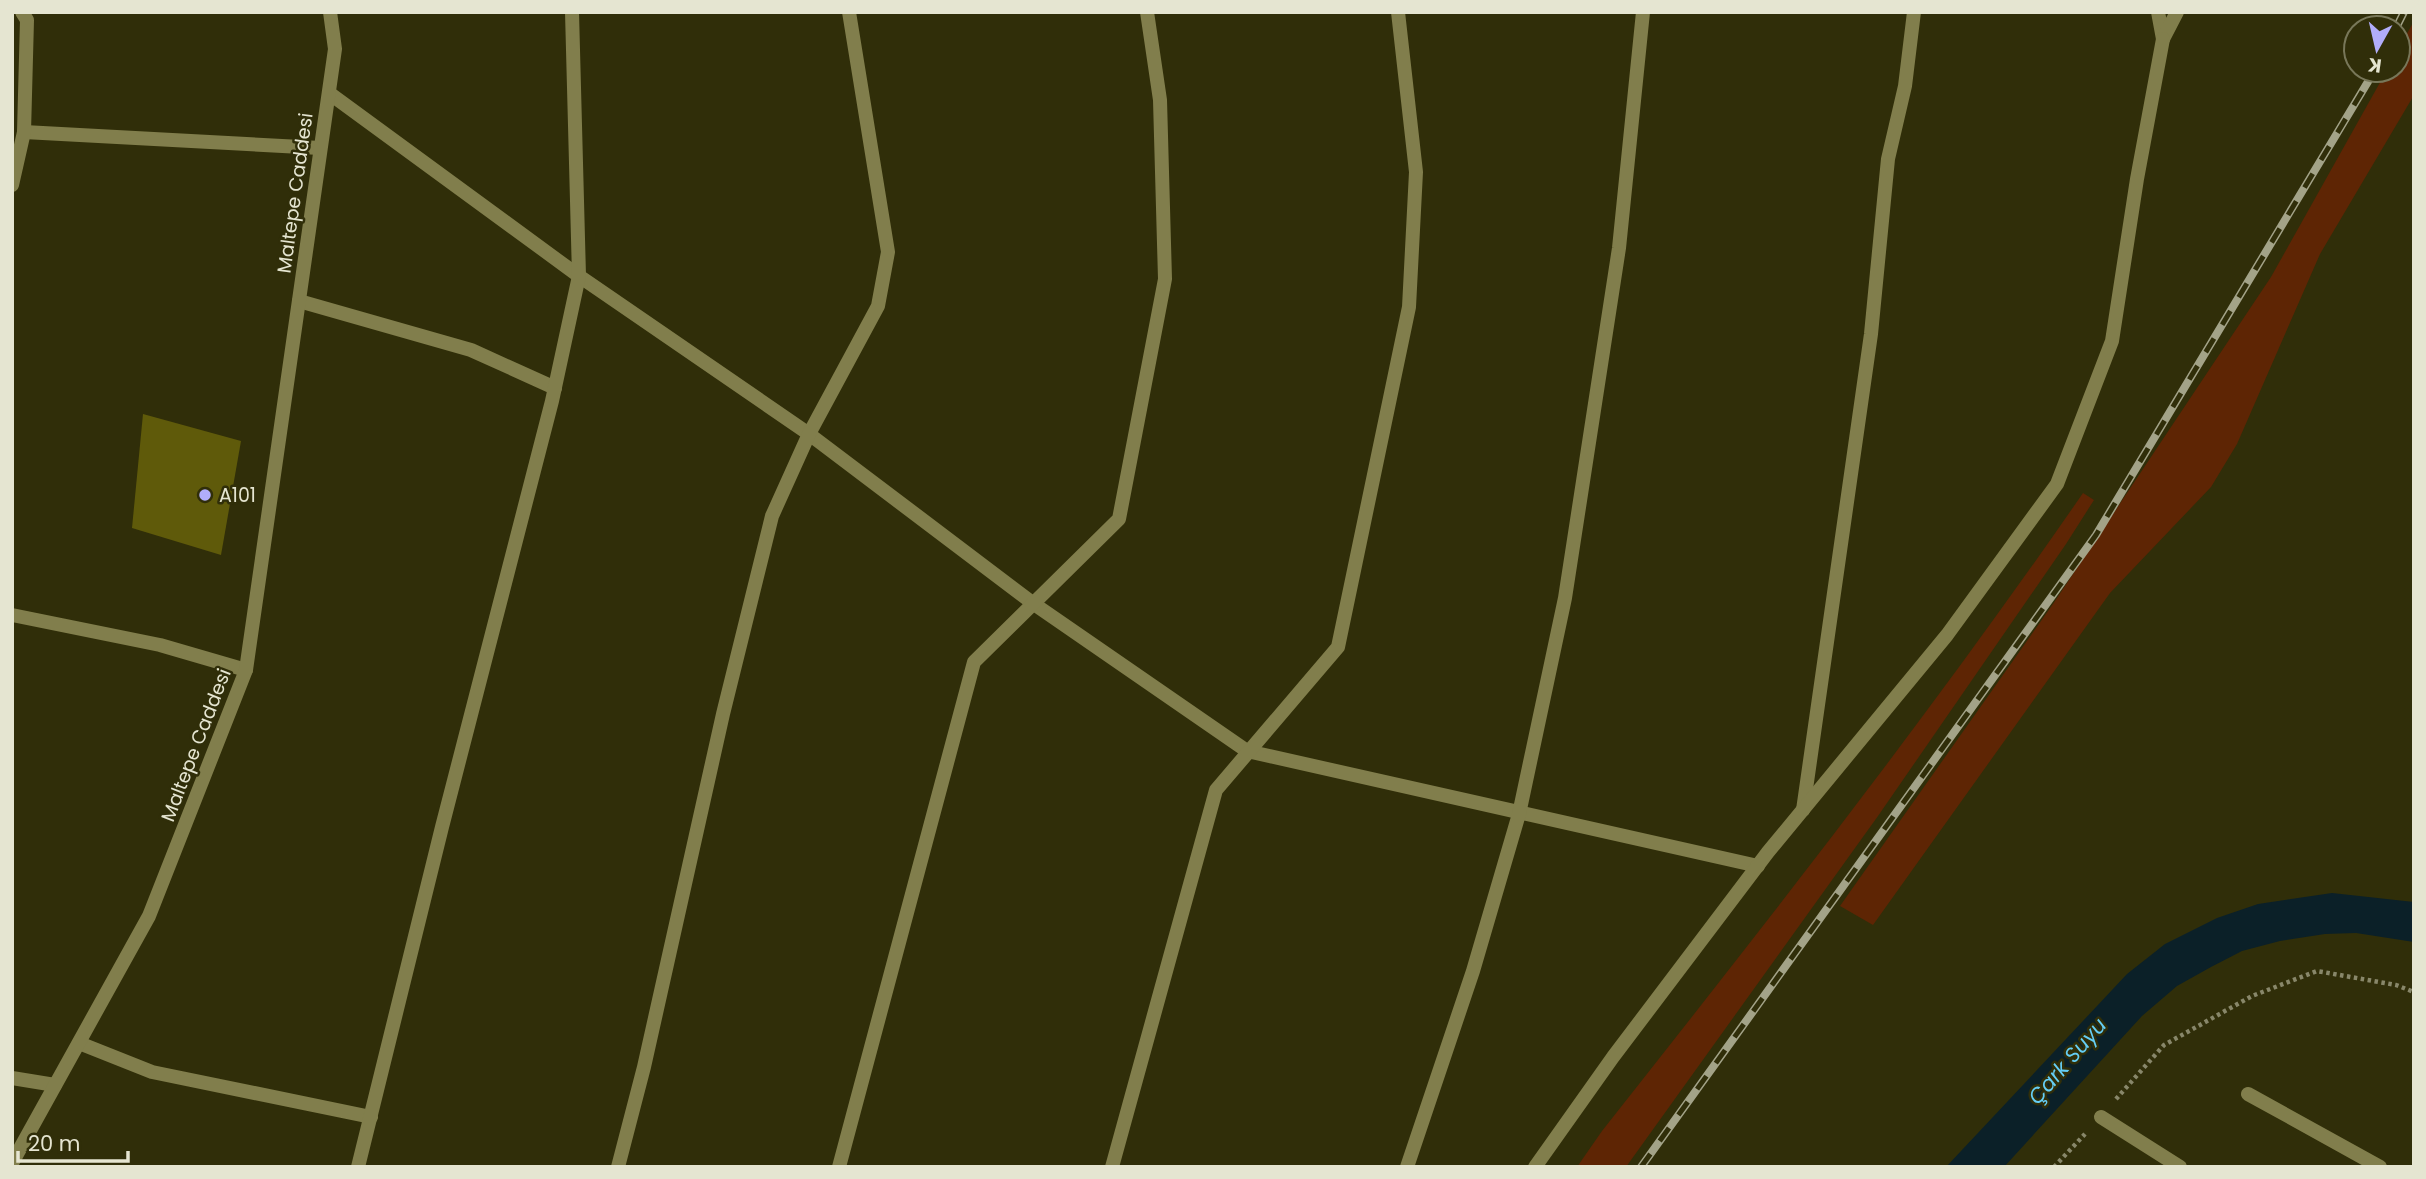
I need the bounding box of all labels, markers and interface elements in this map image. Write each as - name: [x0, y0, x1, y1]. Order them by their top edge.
- north arrow: [2342, 14, 2412, 84]
- text: K: [2366, 51, 2383, 80]
- street label: Maltepe Caddesi: [270, 111, 320, 275]
- place label: A101: [219, 482, 256, 509]
- marker: A101: [197, 487, 213, 503]
- street label: Maltepe Caddesi: [154, 665, 238, 825]
- water label: Çark Suyu: [2021, 1011, 2113, 1111]
- scale bar: [18, 1120, 128, 1164]
- text: 20 m: [28, 1129, 81, 1158]

